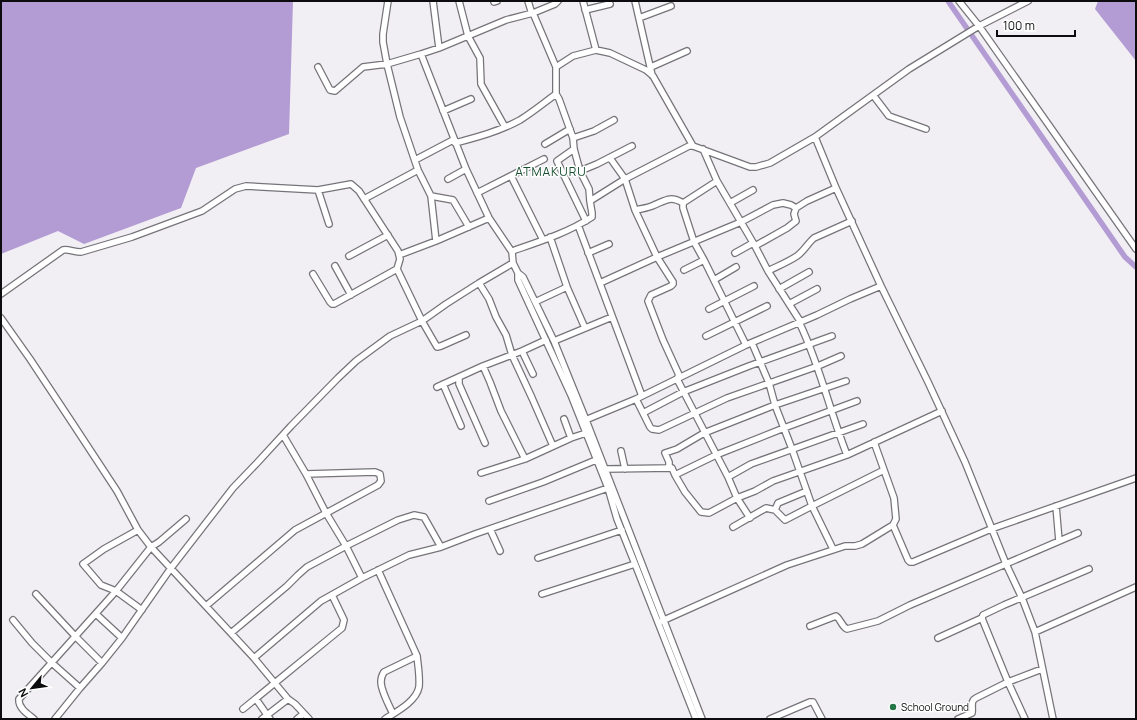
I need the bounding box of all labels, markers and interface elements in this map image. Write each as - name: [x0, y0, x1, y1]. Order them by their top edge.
- scale bar: [997, 12, 1075, 38]
- text: 100 m: [1003, 17, 1035, 34]
- district label: ATMAKURU: [515, 163, 587, 180]
- north arrow: [12, 668, 52, 708]
- text: N: [14, 686, 31, 700]
- place label: School Ground: [901, 700, 969, 714]
- marker: School Ground: [888, 702, 898, 712]

